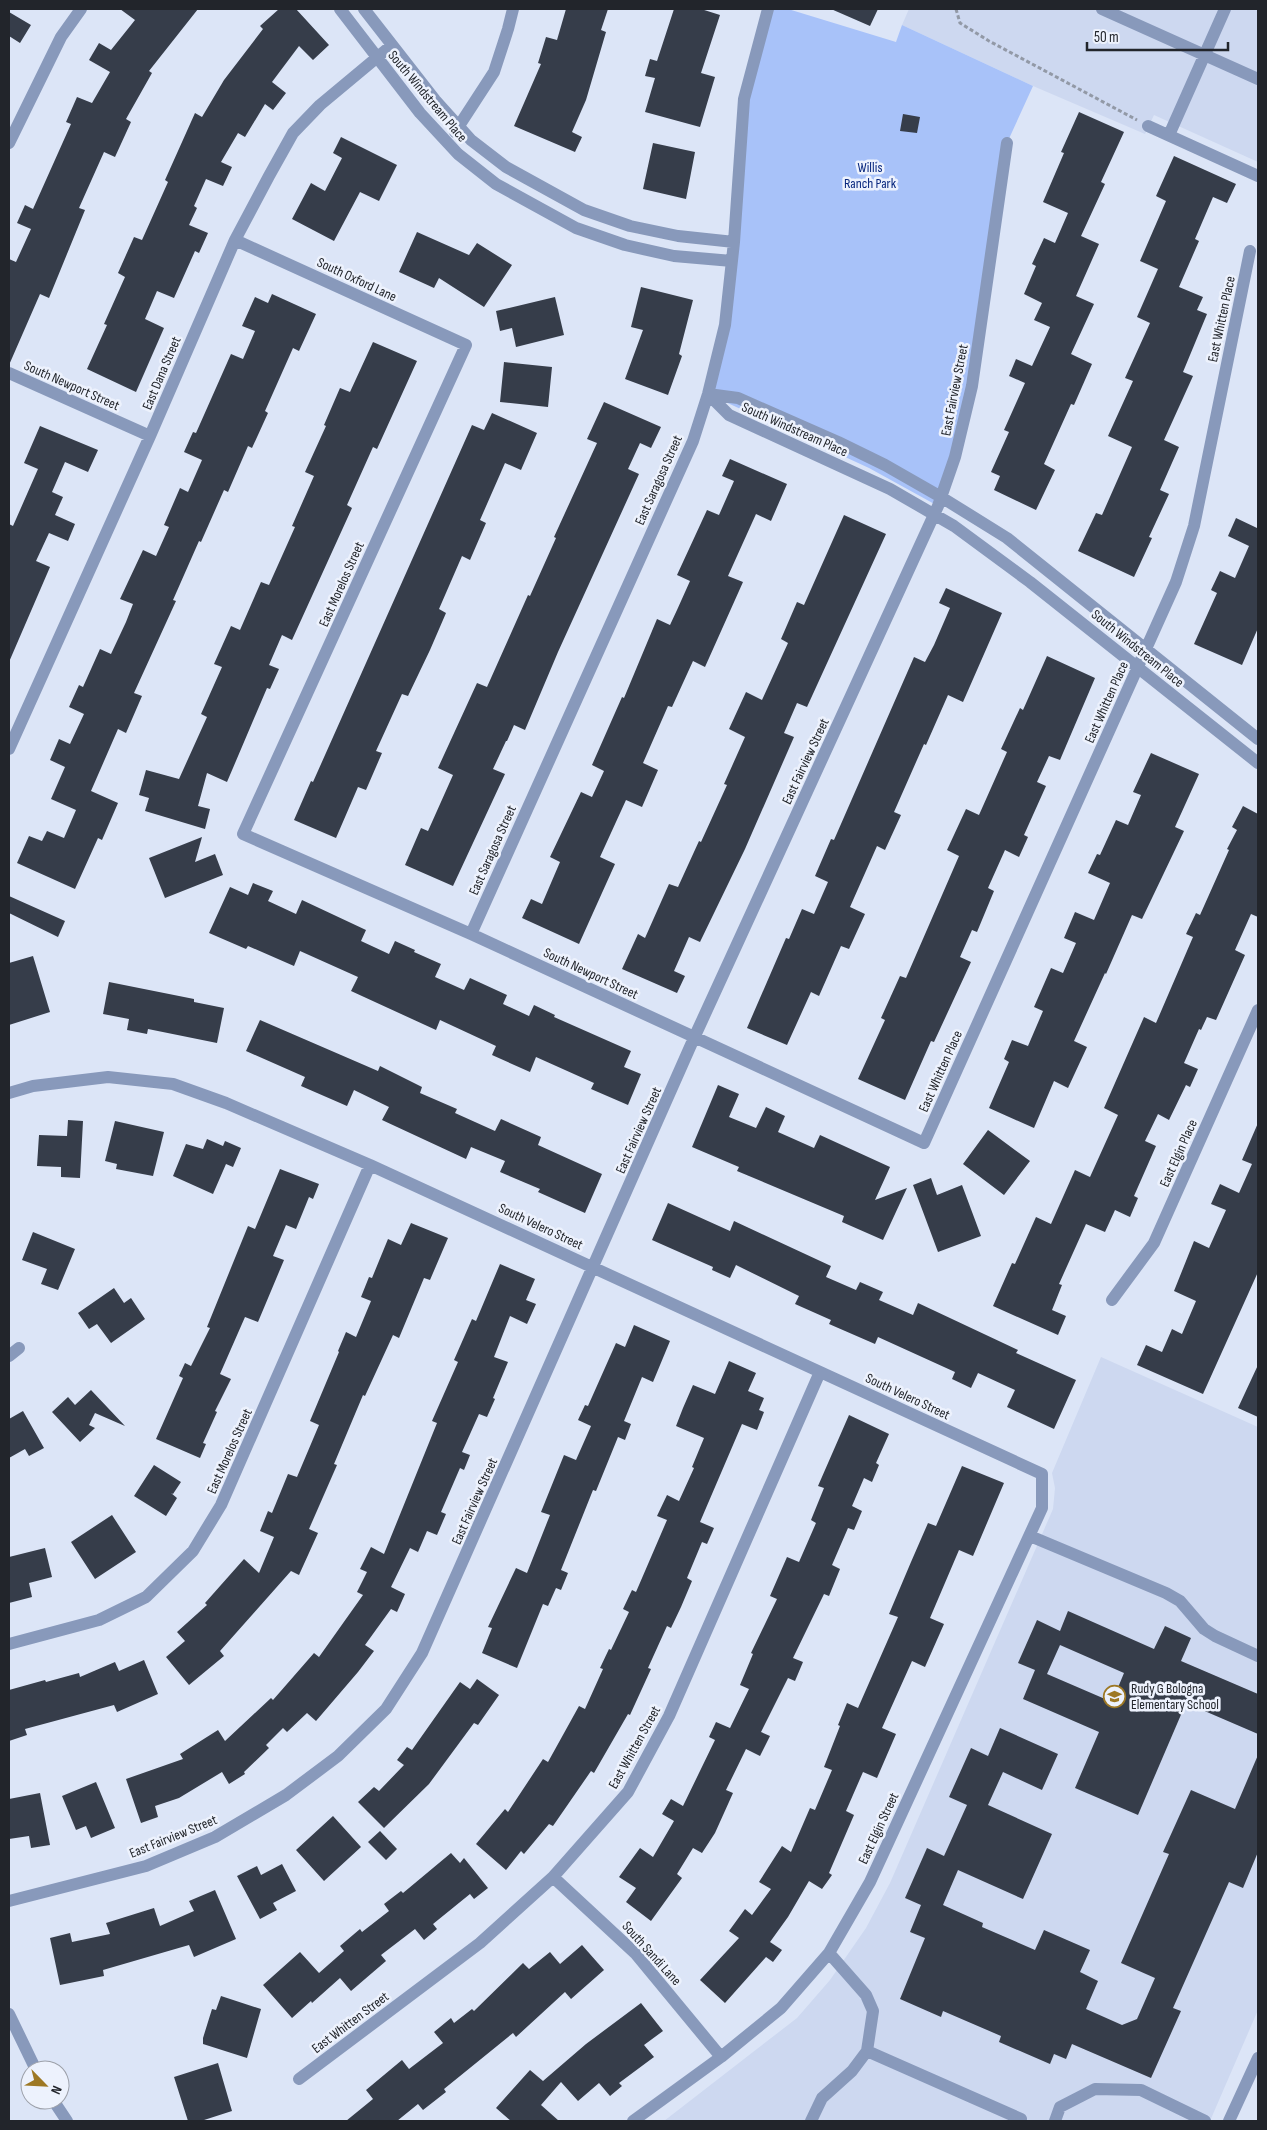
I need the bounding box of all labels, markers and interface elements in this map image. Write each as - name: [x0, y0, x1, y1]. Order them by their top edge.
- scale bar: [1087, 20, 1228, 52]
- text: 50 m: [1094, 28, 1119, 47]
- street label: South Windstream Place: [384, 47, 471, 145]
- park label: Willis Ranch Park: [844, 159, 897, 192]
- street label: South Oxford Lane: [314, 254, 399, 305]
- street label: East Whitten Place: [1204, 275, 1239, 364]
- street label: East Dana Street: [138, 334, 184, 412]
- street label: East Fairview Street: [937, 343, 972, 437]
- street label: South Newport Street: [21, 357, 122, 414]
- street label: South Windstream Place: [739, 398, 850, 460]
- street label: East Saragosa Street: [631, 433, 686, 528]
- street label: East Morelos Street: [315, 539, 368, 629]
- street label: South Windstream Place: [1088, 606, 1187, 691]
- street label: East Whitten Place: [1081, 659, 1132, 746]
- street label: East Fairview Street: [778, 716, 833, 807]
- street label: East Saragosa Street: [465, 803, 520, 898]
- street label: South Newport Street: [541, 944, 641, 1003]
- street label: East Whitten Place: [915, 1028, 966, 1115]
- street label: East Fairview Street: [612, 1084, 665, 1176]
- street label: East Elgin Place: [1156, 1117, 1201, 1190]
- street label: South Velero Street: [496, 1199, 586, 1253]
- street label: South Velero Street: [863, 1369, 953, 1423]
- street label: East Morelos Street: [203, 1406, 256, 1496]
- street label: East Fairview Street: [448, 1455, 501, 1547]
- place label: Rudy G Bologna Elementary School: [1131, 1680, 1219, 1713]
- school or university icon: Rudy G Bologna Elementary School: [1103, 1684, 1127, 1708]
- street label: East Whitten Street: [605, 1703, 664, 1792]
- street label: East Elgin Street: [855, 1790, 902, 1867]
- street label: East Fairview Street: [127, 1811, 219, 1862]
- street label: South Sandi Lane: [618, 1918, 685, 1989]
- street label: East Whitten Street: [308, 1988, 392, 2057]
- north arrow: [20, 2060, 70, 2110]
- text: N: [47, 2083, 66, 2097]

